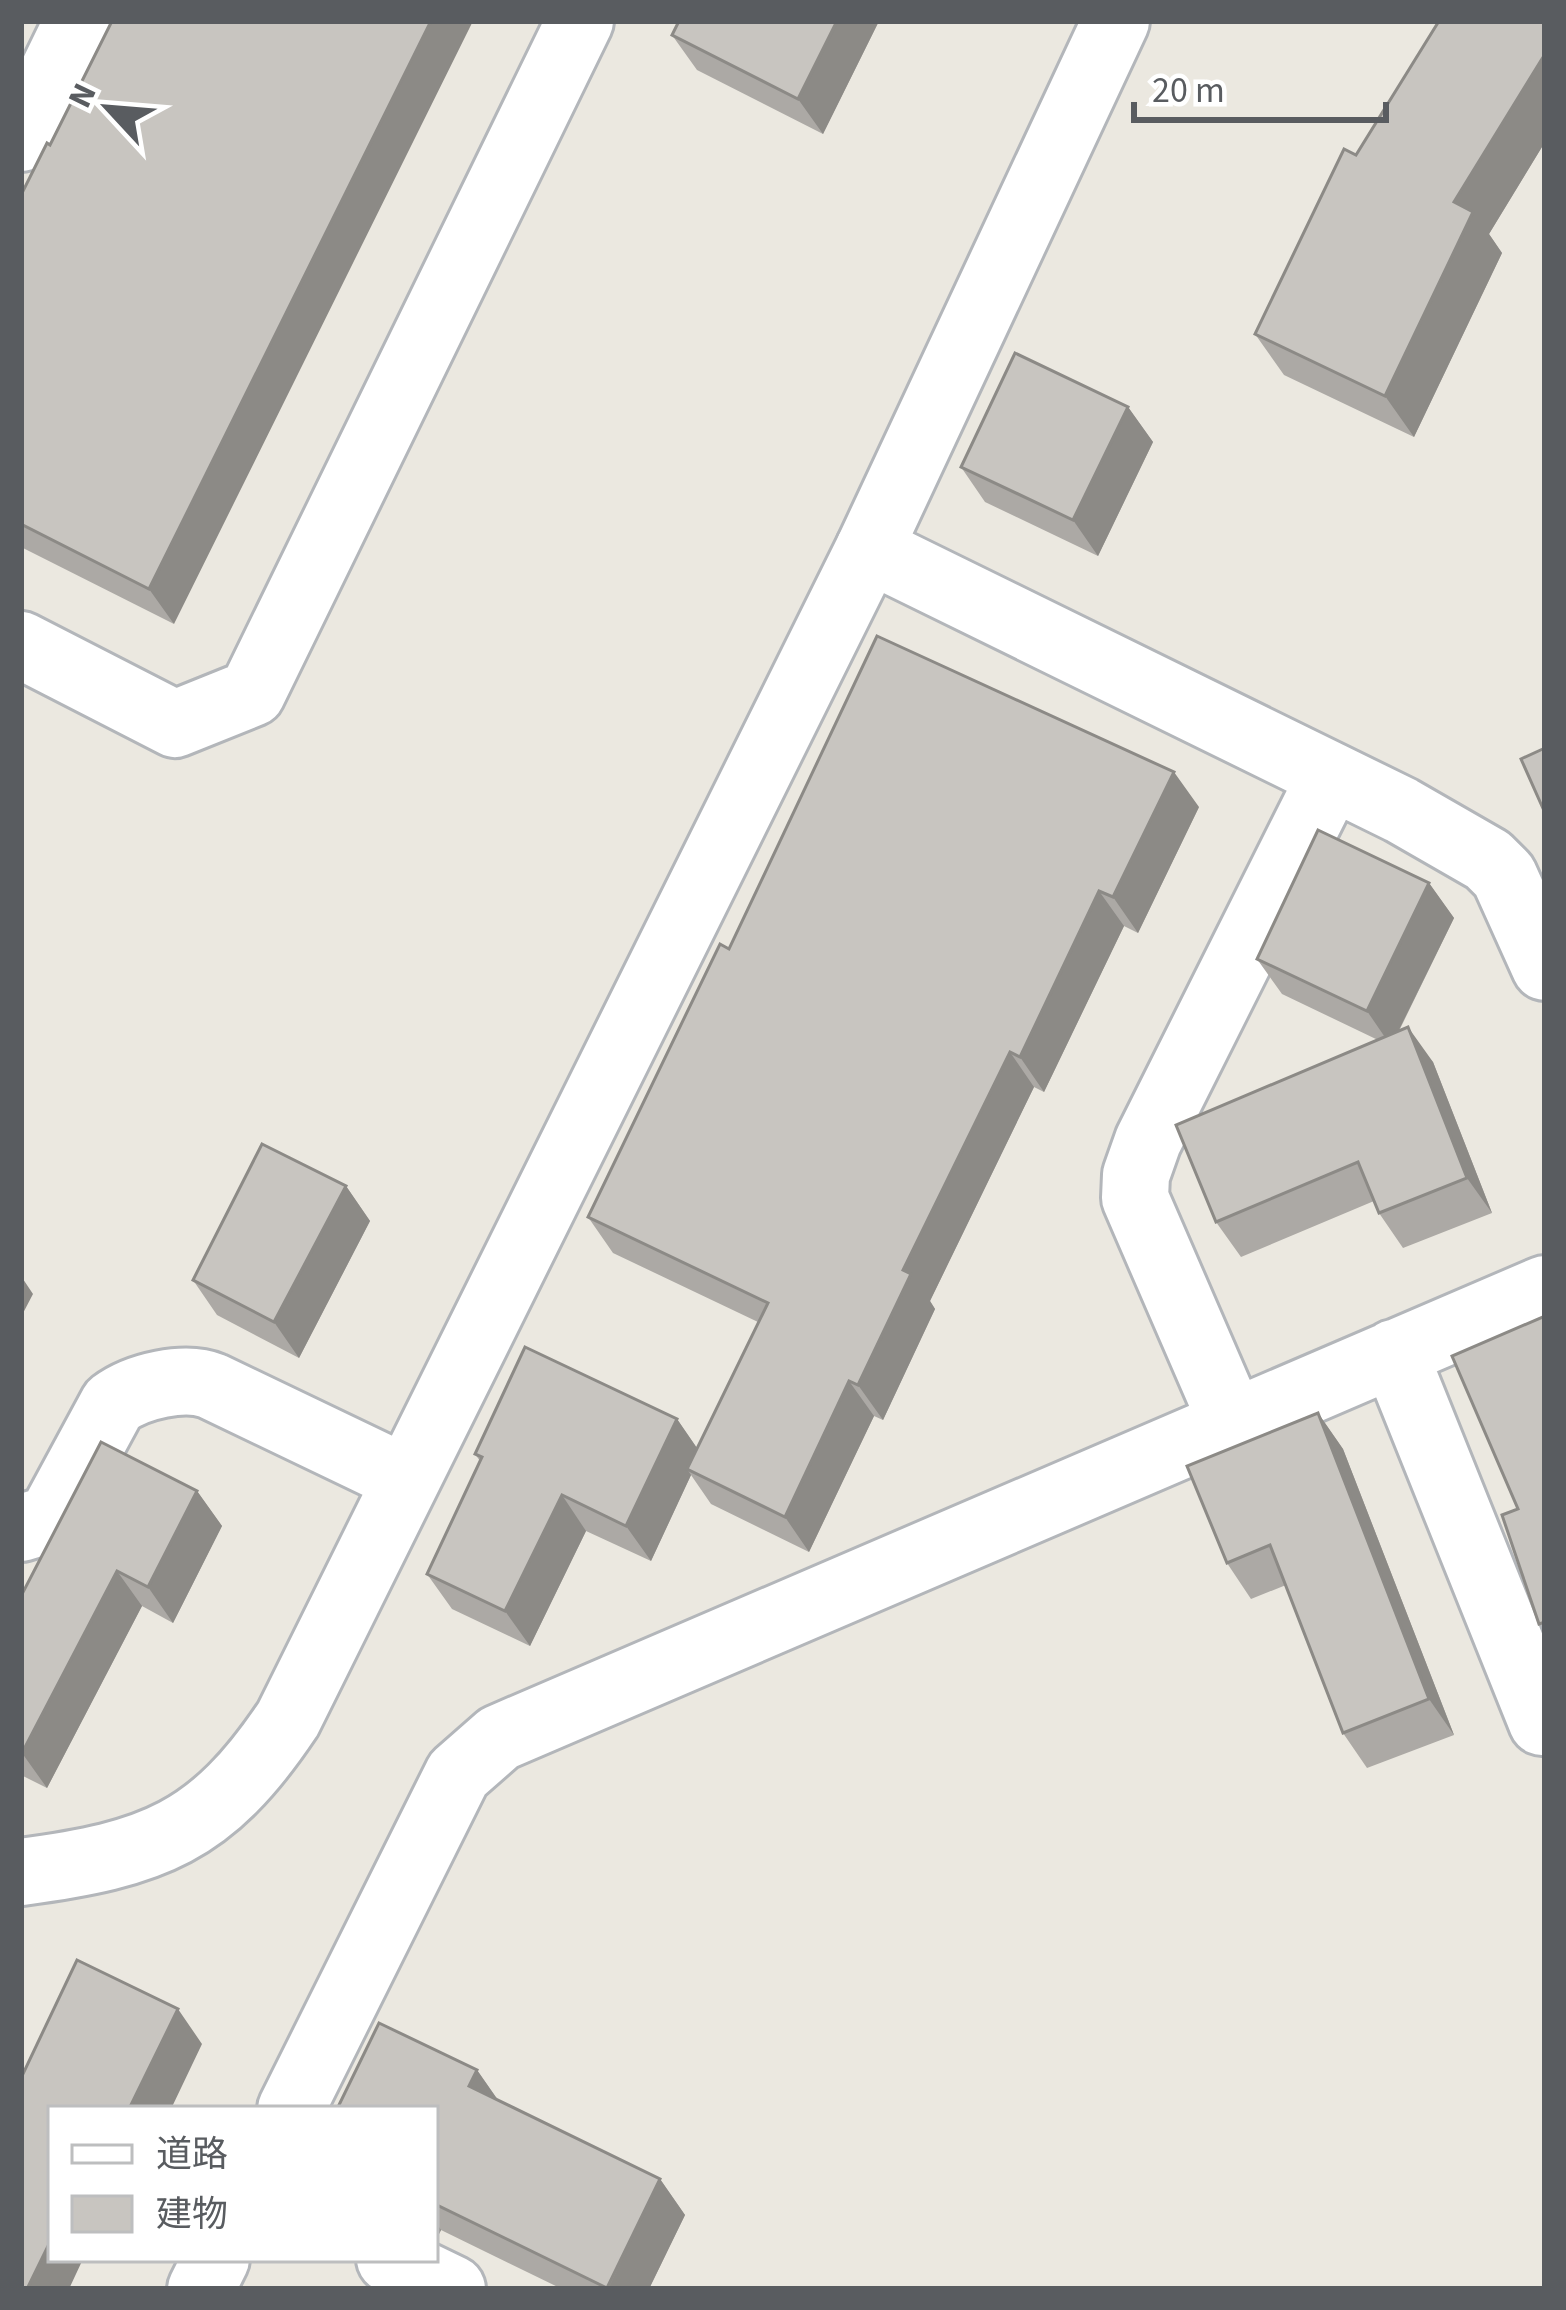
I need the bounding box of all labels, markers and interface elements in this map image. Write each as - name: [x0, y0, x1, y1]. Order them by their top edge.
- north arrow: [48, 48, 168, 168]
- scale bar: [1134, 48, 1386, 122]
- text: 20 m: [1152, 65, 1225, 116]
- text: N: [56, 75, 108, 116]
- legend: [48, 2106, 438, 2262]
- text: 道路: [156, 2129, 228, 2180]
- text: 建物: [156, 2189, 228, 2240]

